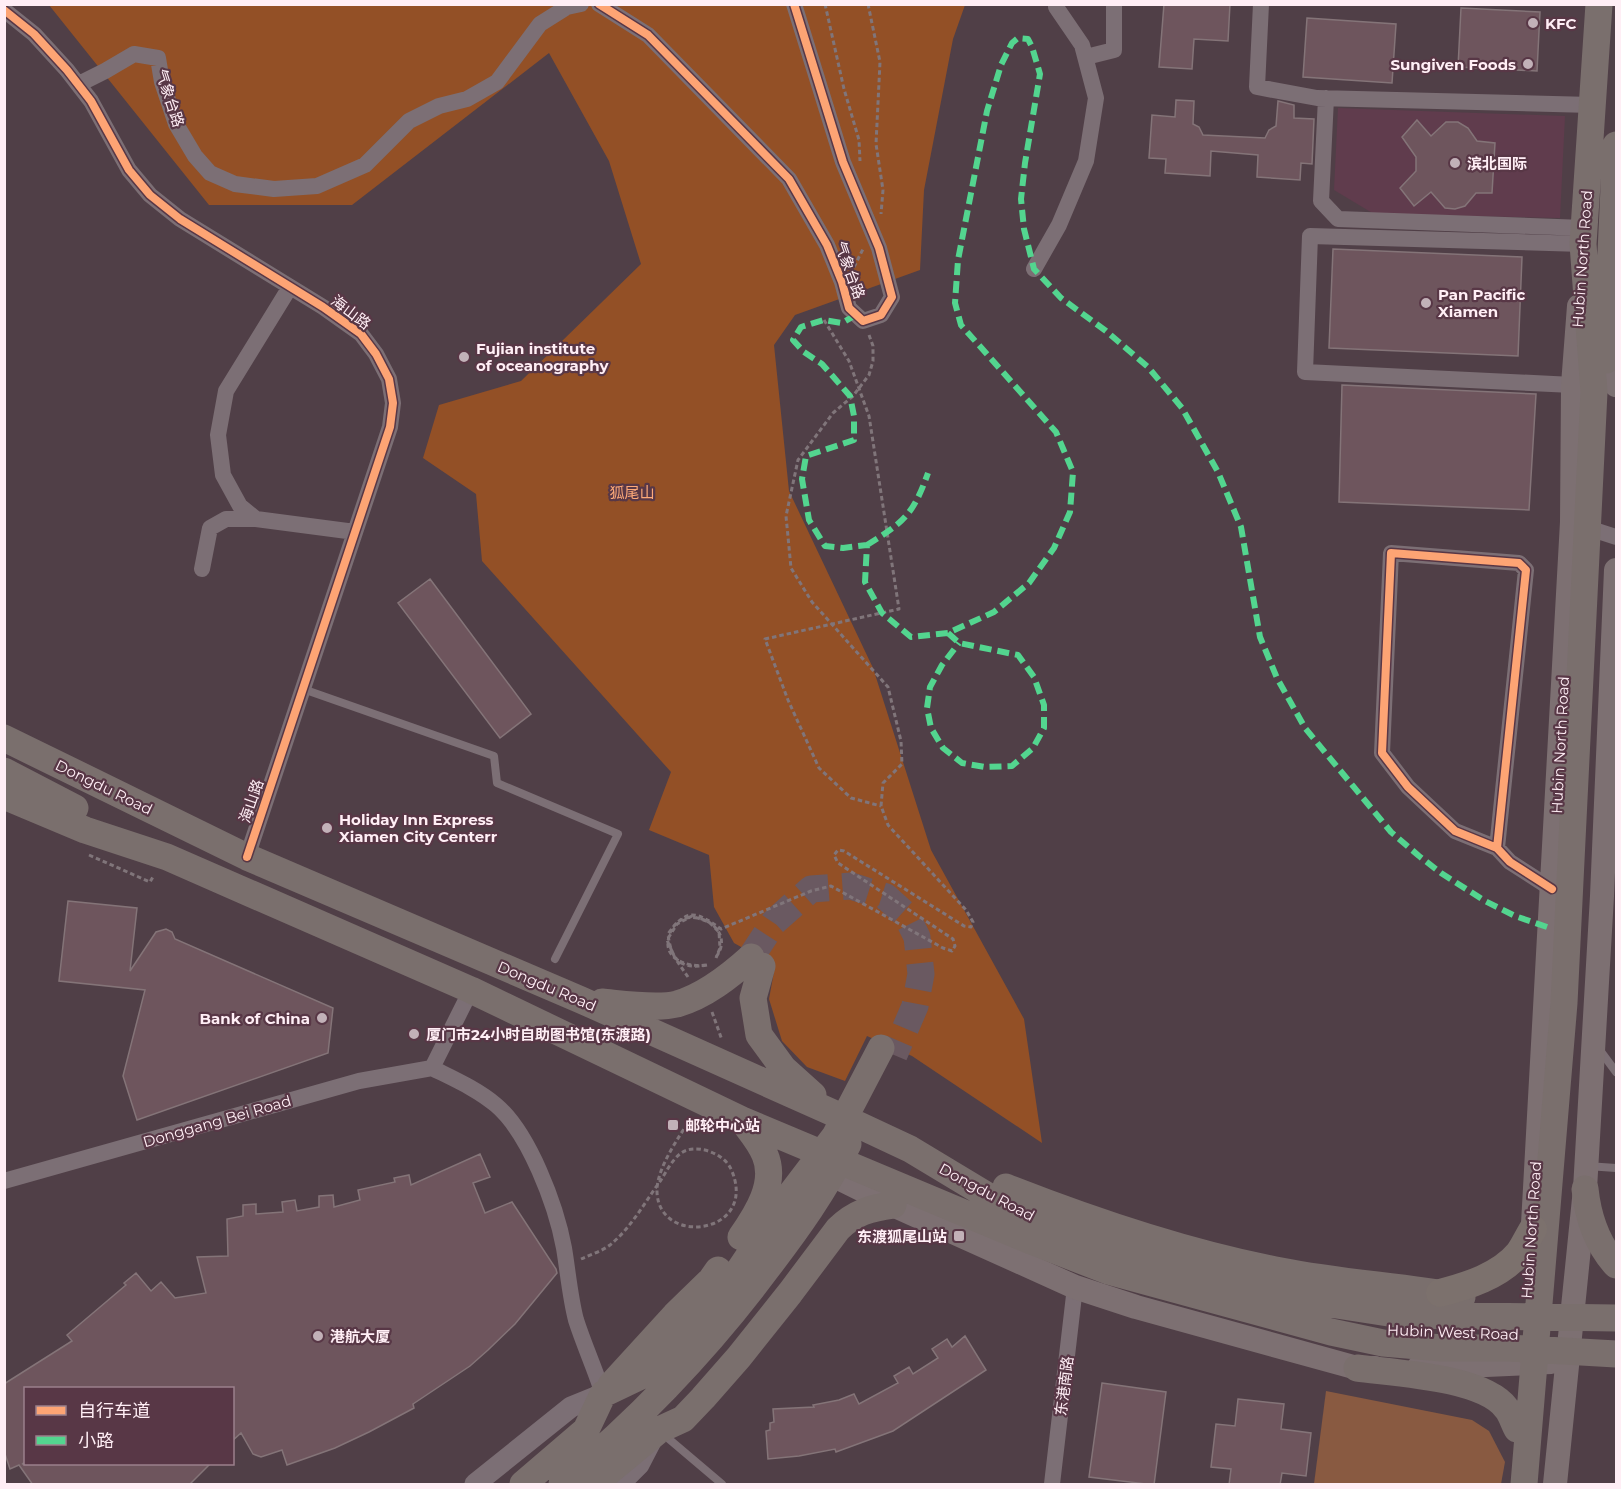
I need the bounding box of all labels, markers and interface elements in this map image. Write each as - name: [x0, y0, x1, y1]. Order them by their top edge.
- place label: KFC: [1545, 14, 1577, 33]
- marker: KFC: [1526, 16, 1540, 30]
- place label: Sungiven Foods: [1390, 55, 1516, 74]
- marker: Sungiven Foods: [1521, 57, 1535, 71]
- street label: 气象台路: [152, 67, 188, 129]
- place label: 滨北国际: [1467, 154, 1527, 173]
- marker: 滨北国际: [1448, 156, 1462, 170]
- street label: Hubin North Road: [1568, 190, 1596, 328]
- street label: 气象台路: [831, 239, 869, 301]
- place label: Pan Pacific Xiamen: [1438, 285, 1525, 321]
- street label: 海山路: [327, 291, 375, 333]
- marker: Pan Pacific Xiamen: [1419, 296, 1433, 310]
- place label: Fujian institute of oceanography: [476, 339, 609, 375]
- marker: Fujian institute of oceanography: [457, 350, 471, 364]
- park label: 狐尾山: [609, 483, 655, 502]
- street label: Hubin North Road: [1547, 676, 1573, 814]
- street label: Dongdu Road: [52, 755, 156, 819]
- street label: 海山路: [235, 777, 267, 825]
- place label: Holiday Inn Express Xiamen City Centerr: [339, 810, 498, 846]
- marker: Holiday Inn Express Xiamen City Centerr: [320, 821, 334, 835]
- street label: Dongdu Road: [495, 957, 599, 1015]
- place label: Bank of China: [200, 1009, 310, 1028]
- marker: Bank of China: [315, 1011, 329, 1025]
- place label: 厦门市24小时自助图书馆(东渡路): [426, 1025, 651, 1044]
- marker: 厦门市24小时自助图书馆(东渡路): [407, 1027, 421, 1041]
- street label: Donggang Bei Road: [141, 1091, 293, 1151]
- place label: 邮轮中心站: [685, 1116, 760, 1135]
- marker: 邮轮中心站: [666, 1118, 680, 1132]
- street label: Dongdu Road: [936, 1159, 1038, 1225]
- street label: Hubin North Road: [1517, 1161, 1545, 1299]
- place label: 东渡狐尾山站: [857, 1227, 947, 1246]
- marker: 东渡狐尾山站: [952, 1229, 966, 1243]
- street label: Hubin West Road: [1387, 1320, 1519, 1344]
- place label: 港航大厦: [330, 1327, 390, 1346]
- marker: 港航大厦: [311, 1329, 325, 1343]
- street label: 东港南路: [1051, 1355, 1077, 1417]
- legend: [24, 1387, 234, 1465]
- text: 自行车道: [78, 1400, 150, 1422]
- text: 小路: [78, 1430, 114, 1452]

